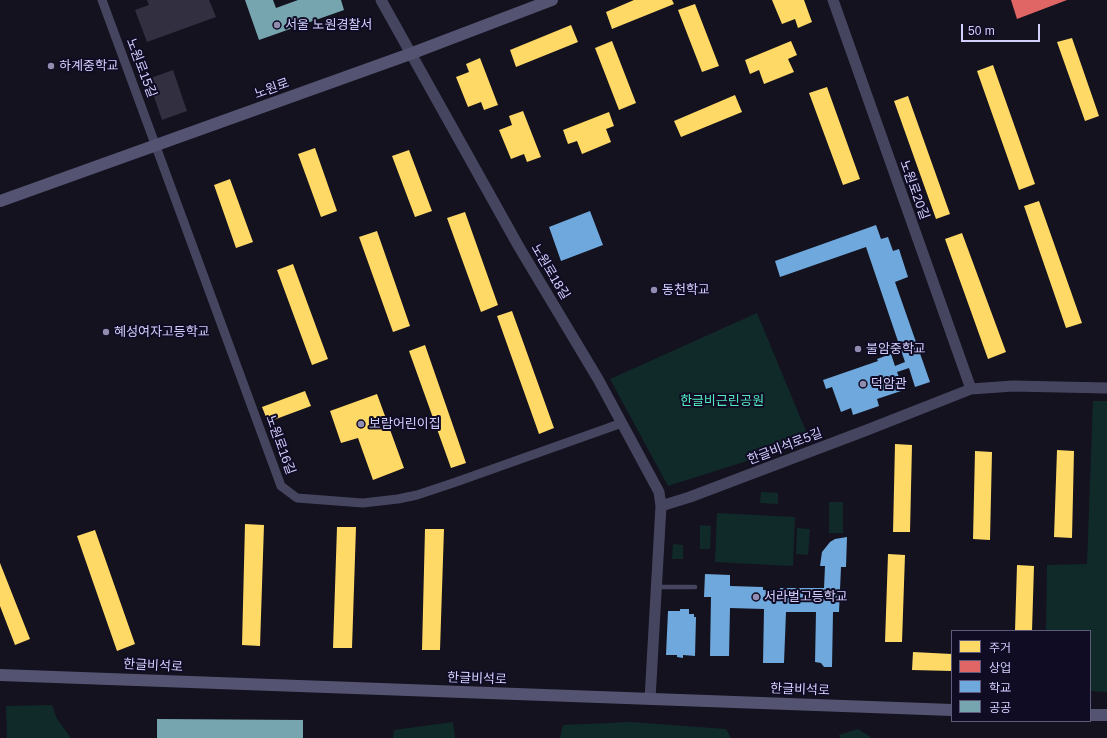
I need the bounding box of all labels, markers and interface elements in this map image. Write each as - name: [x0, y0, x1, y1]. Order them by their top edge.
- scale bar: [963, 16, 1042, 42]
- place label: 서울 노원경찰서: [285, 17, 372, 33]
- marker: 서울 노원경찰서: [272, 20, 282, 30]
- text: 50 m: [968, 24, 995, 38]
- street label: 노원로15길: [123, 36, 159, 100]
- place label: 하계중학교: [59, 58, 119, 74]
- marker: 하계중학교: [46, 61, 56, 71]
- street label: 노원로: [252, 76, 292, 102]
- street label: 노원로20길: [896, 158, 932, 222]
- street label: 노원로18길: [527, 241, 573, 303]
- place label: 동천학교: [662, 282, 710, 298]
- marker: 동천학교: [649, 285, 659, 295]
- place label: 혜성여자고등학교: [114, 324, 210, 340]
- marker: 혜성여자고등학교: [101, 327, 111, 337]
- place label: 불암중학교: [866, 341, 926, 357]
- marker: 불암중학교: [853, 344, 863, 354]
- place label: 덕암관: [871, 376, 907, 392]
- marker: 덕암관: [858, 379, 868, 389]
- park label: 한글비근린공원: [680, 393, 764, 409]
- street label: 노원로16길: [262, 413, 298, 477]
- place label: 보람어린이집: [369, 416, 441, 432]
- marker: 보람어린이집: [356, 419, 366, 429]
- street label: 한글비석로5길: [745, 426, 825, 468]
- place label: 서라벌고등학교: [764, 589, 848, 605]
- marker: 서라벌고등학교: [751, 592, 761, 602]
- legend: [951, 630, 1091, 722]
- text: 주거: [989, 641, 1011, 655]
- street label: 한글비석로: [123, 657, 183, 675]
- text: 상업: [989, 661, 1011, 675]
- street label: 한글비석로: [447, 670, 507, 688]
- street label: 한글비석로: [770, 681, 830, 699]
- text: 학교: [989, 681, 1011, 695]
- text: 공공: [989, 701, 1011, 715]

